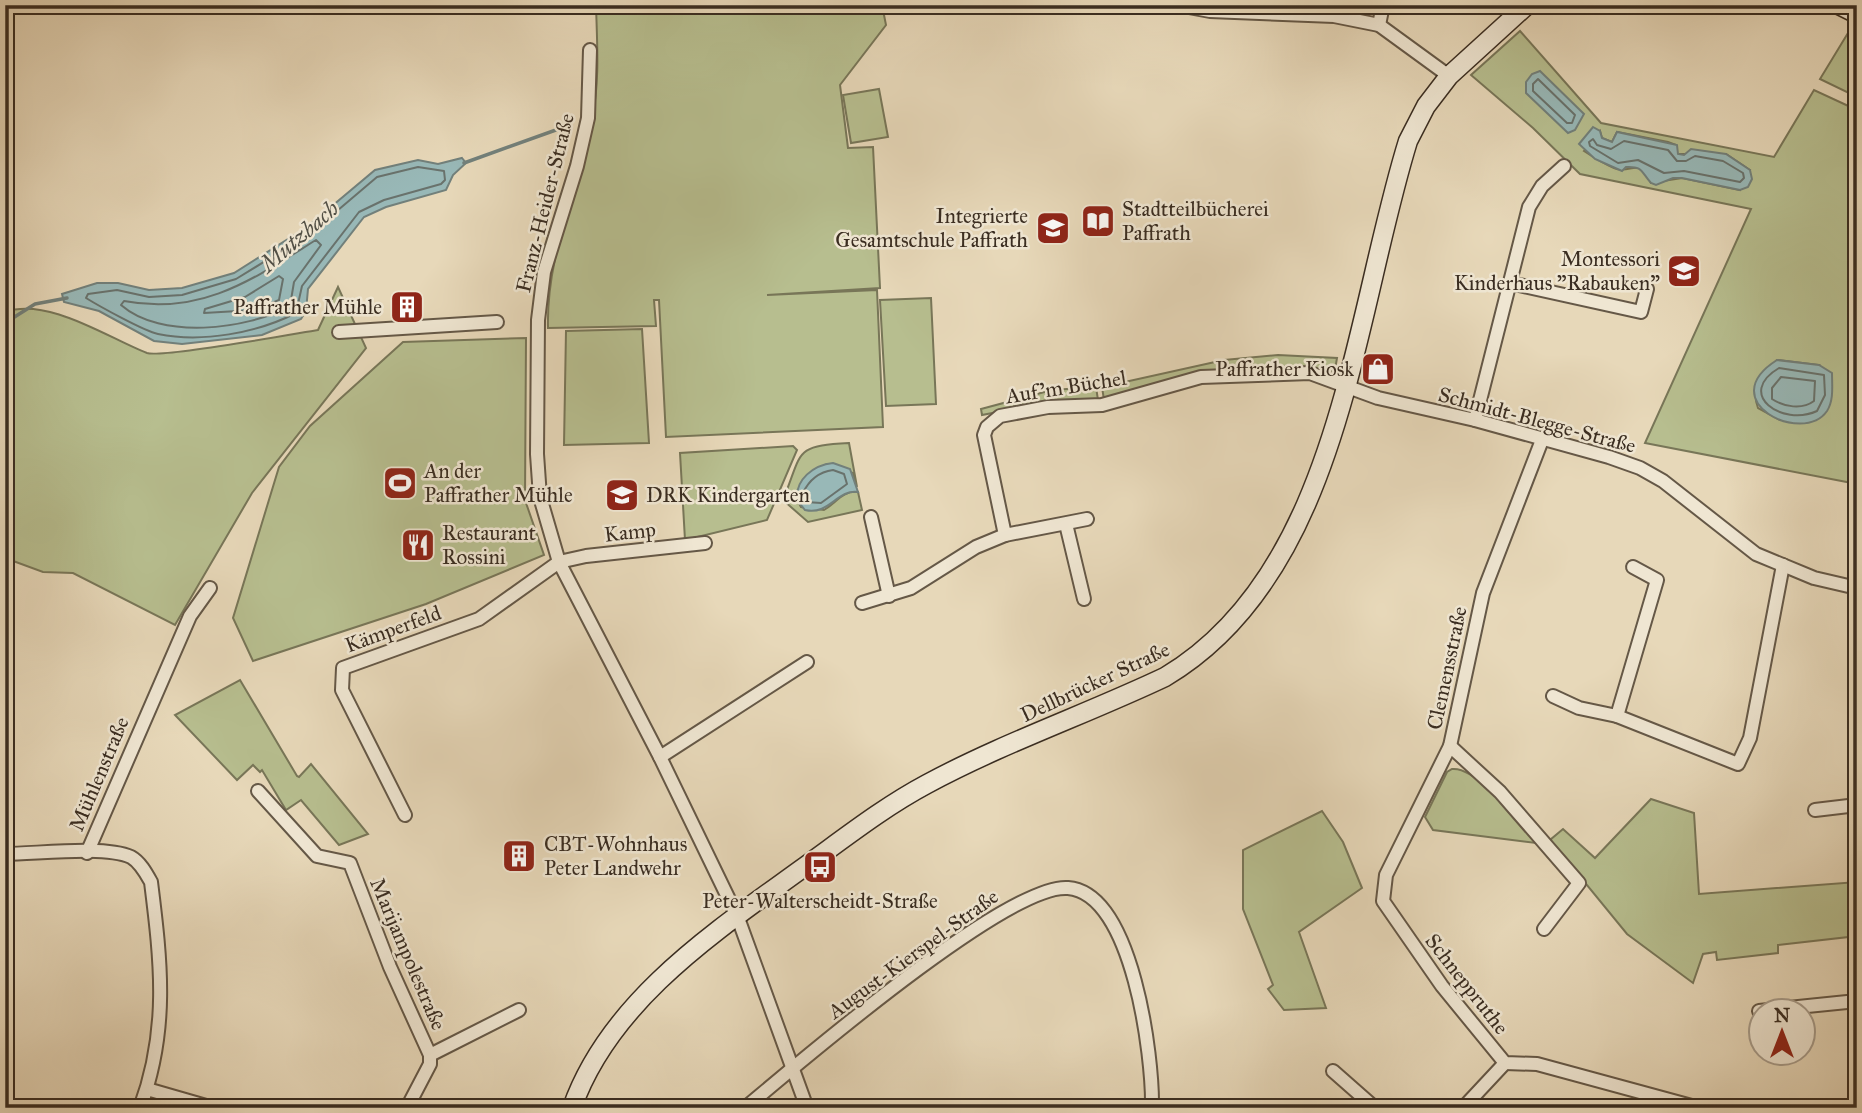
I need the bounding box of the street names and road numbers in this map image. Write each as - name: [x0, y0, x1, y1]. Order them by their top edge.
- street label: Franz-Heider-Straße: [510, 110, 580, 295]
- street label: Auf'm Büchel: [1003, 365, 1129, 410]
- street label: Schmidt-Blegge-Straße: [1435, 381, 1639, 459]
- street label: Kamp: [603, 516, 657, 548]
- street label: Kämperfeld: [341, 599, 445, 658]
- street label: Clemensstraße: [1421, 604, 1473, 732]
- street label: Dellbrücker Straße: [1016, 636, 1174, 728]
- street label: Mühlenstraße: [63, 713, 135, 835]
- street label: Marijampolestraße: [364, 874, 452, 1034]
- street label: August-Kierspel-Straße: [822, 883, 1003, 1025]
- street label: Schneppruthe: [1420, 928, 1515, 1040]

